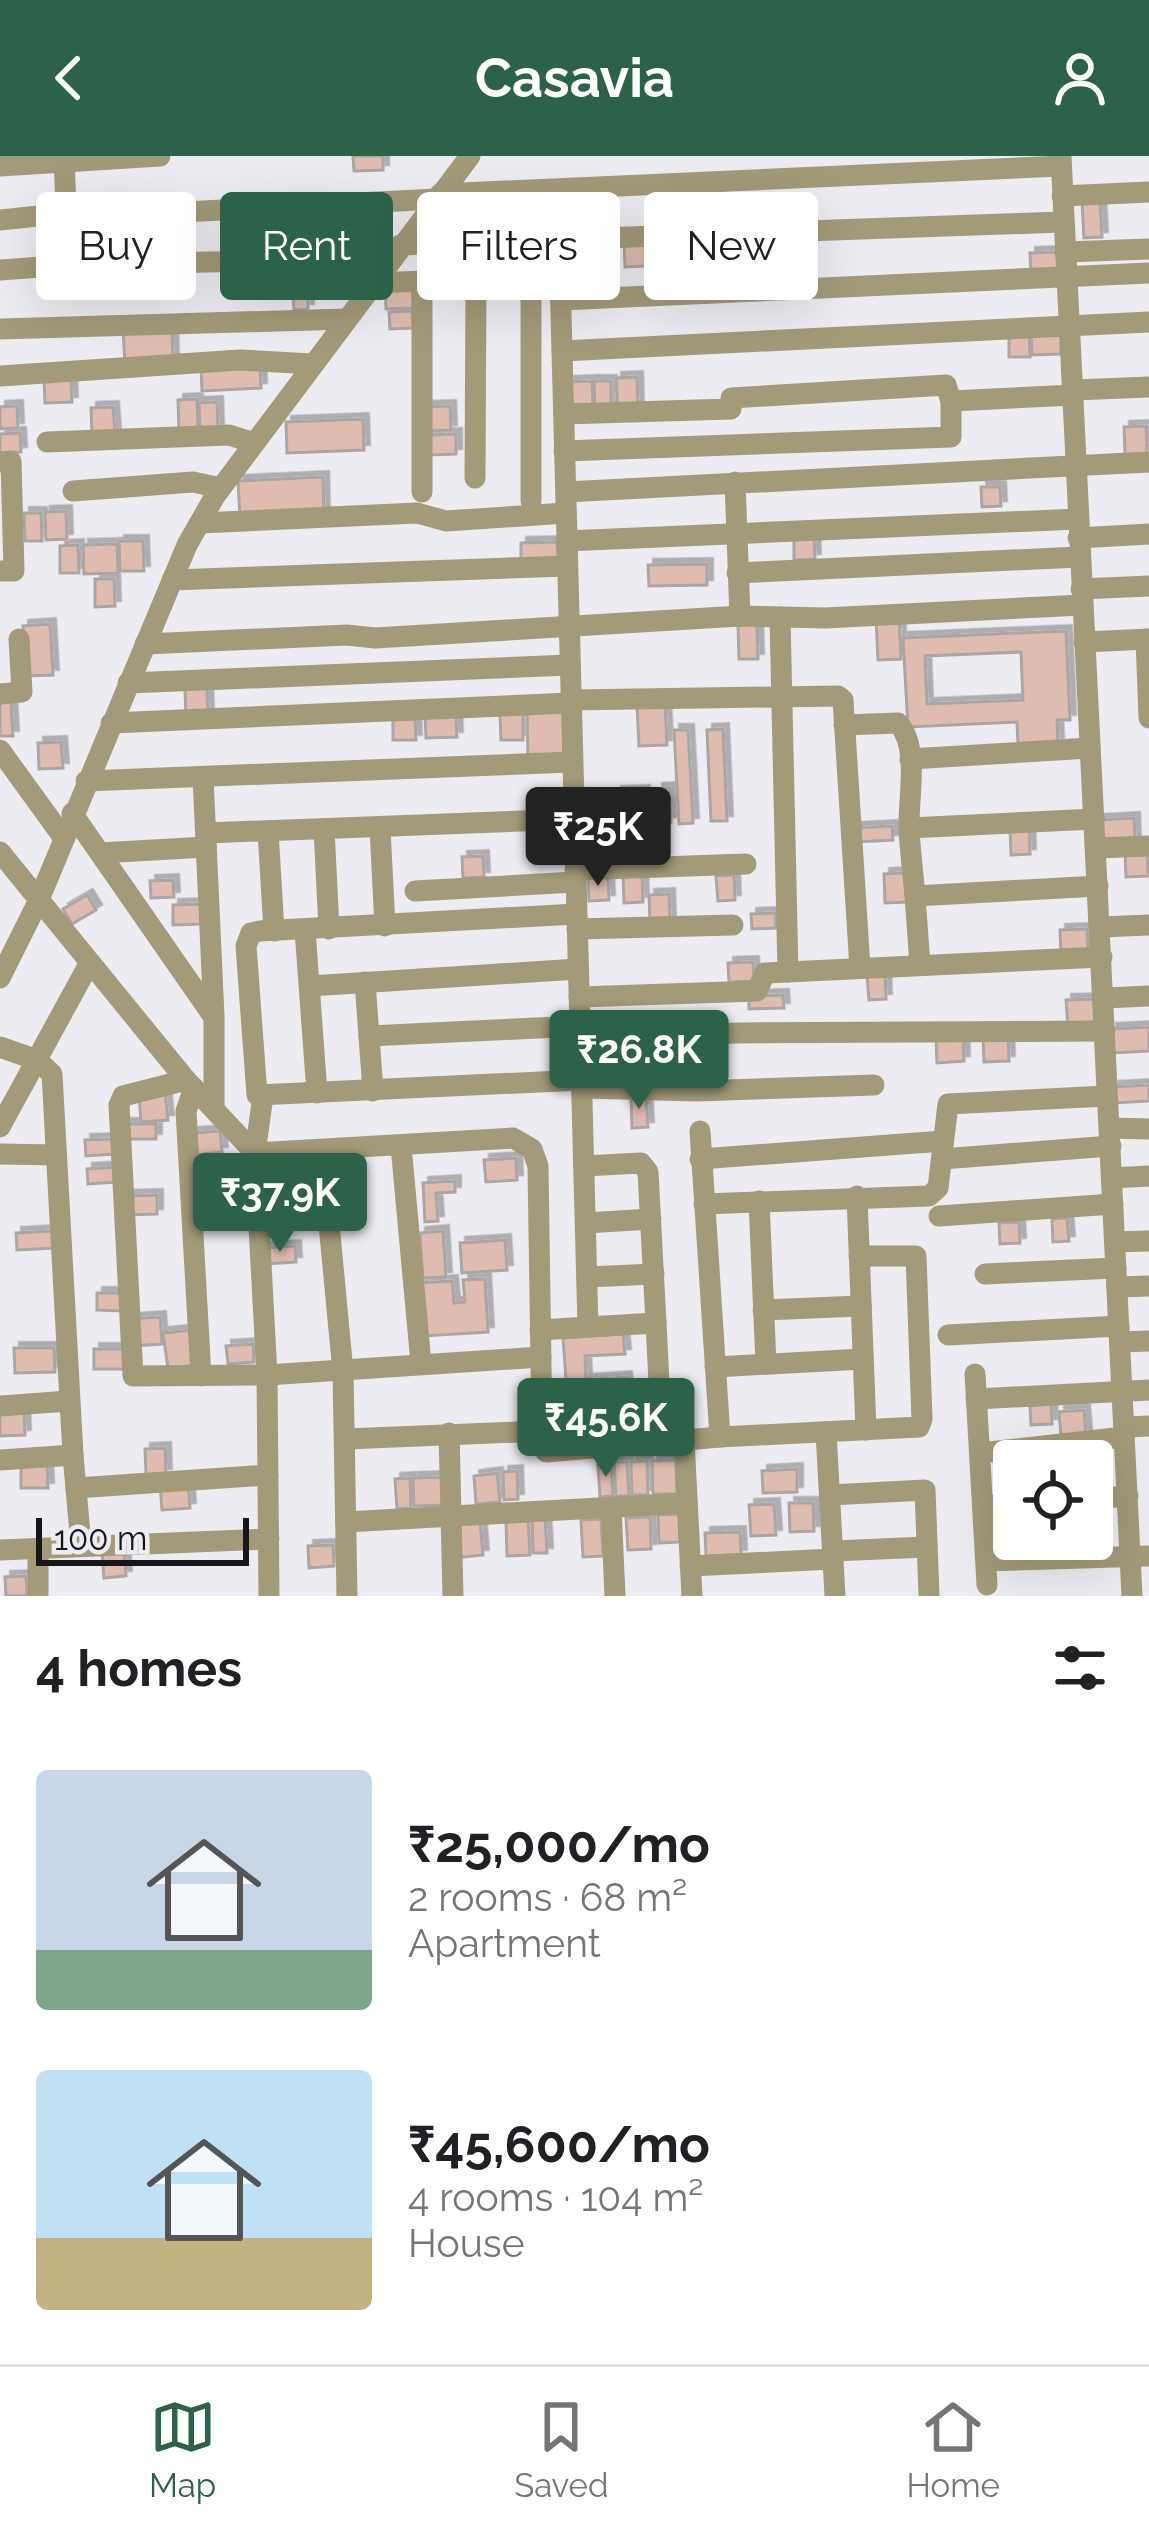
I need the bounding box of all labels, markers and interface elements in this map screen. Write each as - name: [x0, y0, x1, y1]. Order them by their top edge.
- icon: back: [36, 45, 102, 111]
- icon: person: [1047, 45, 1113, 111]
- text: Casavia: [475, 46, 674, 110]
- chip: Buy: [36, 192, 196, 300]
- chip: Rent: [220, 192, 393, 300]
- chip: Filters: [417, 192, 620, 300]
- chip: New: [644, 192, 818, 300]
- pin: ₹25K: [527, 787, 669, 889]
- text: ₹25K: [553, 803, 643, 849]
- pin: ₹26.8K: [541, 1010, 737, 1112]
- text: ₹26.8K: [577, 1026, 701, 1072]
- pin: ₹37.9K: [182, 1153, 378, 1255]
- text: ₹37.9K: [220, 1169, 340, 1215]
- pin: ₹45.6K: [508, 1378, 704, 1480]
- text: ₹45.6K: [544, 1394, 668, 1440]
- map controls: [993, 1440, 1113, 1560]
- button: locate: [993, 1440, 1113, 1560]
- scale bar: [36, 1512, 249, 1565]
- text: 100 m: [54, 1519, 147, 1558]
- icon: filters: [1047, 1635, 1113, 1701]
- text: 4 homes: [36, 1638, 242, 1698]
- text: ₹25,000/mo: [408, 1814, 710, 1874]
- icon: home: [132, 1818, 276, 1962]
- text: 2 rooms · 68 m²: [408, 1874, 687, 1920]
- text: Apartment: [408, 1920, 601, 1966]
- text: ₹45,600/mo: [408, 2114, 710, 2174]
- icon: home: [132, 2118, 276, 2262]
- text: 4 rooms · 104 m²: [408, 2174, 703, 2220]
- text: House: [408, 2220, 525, 2266]
- tab: Map: [149, 2394, 216, 2505]
- tab: Saved: [514, 2394, 609, 2505]
- tab: Home: [907, 2394, 1000, 2505]

